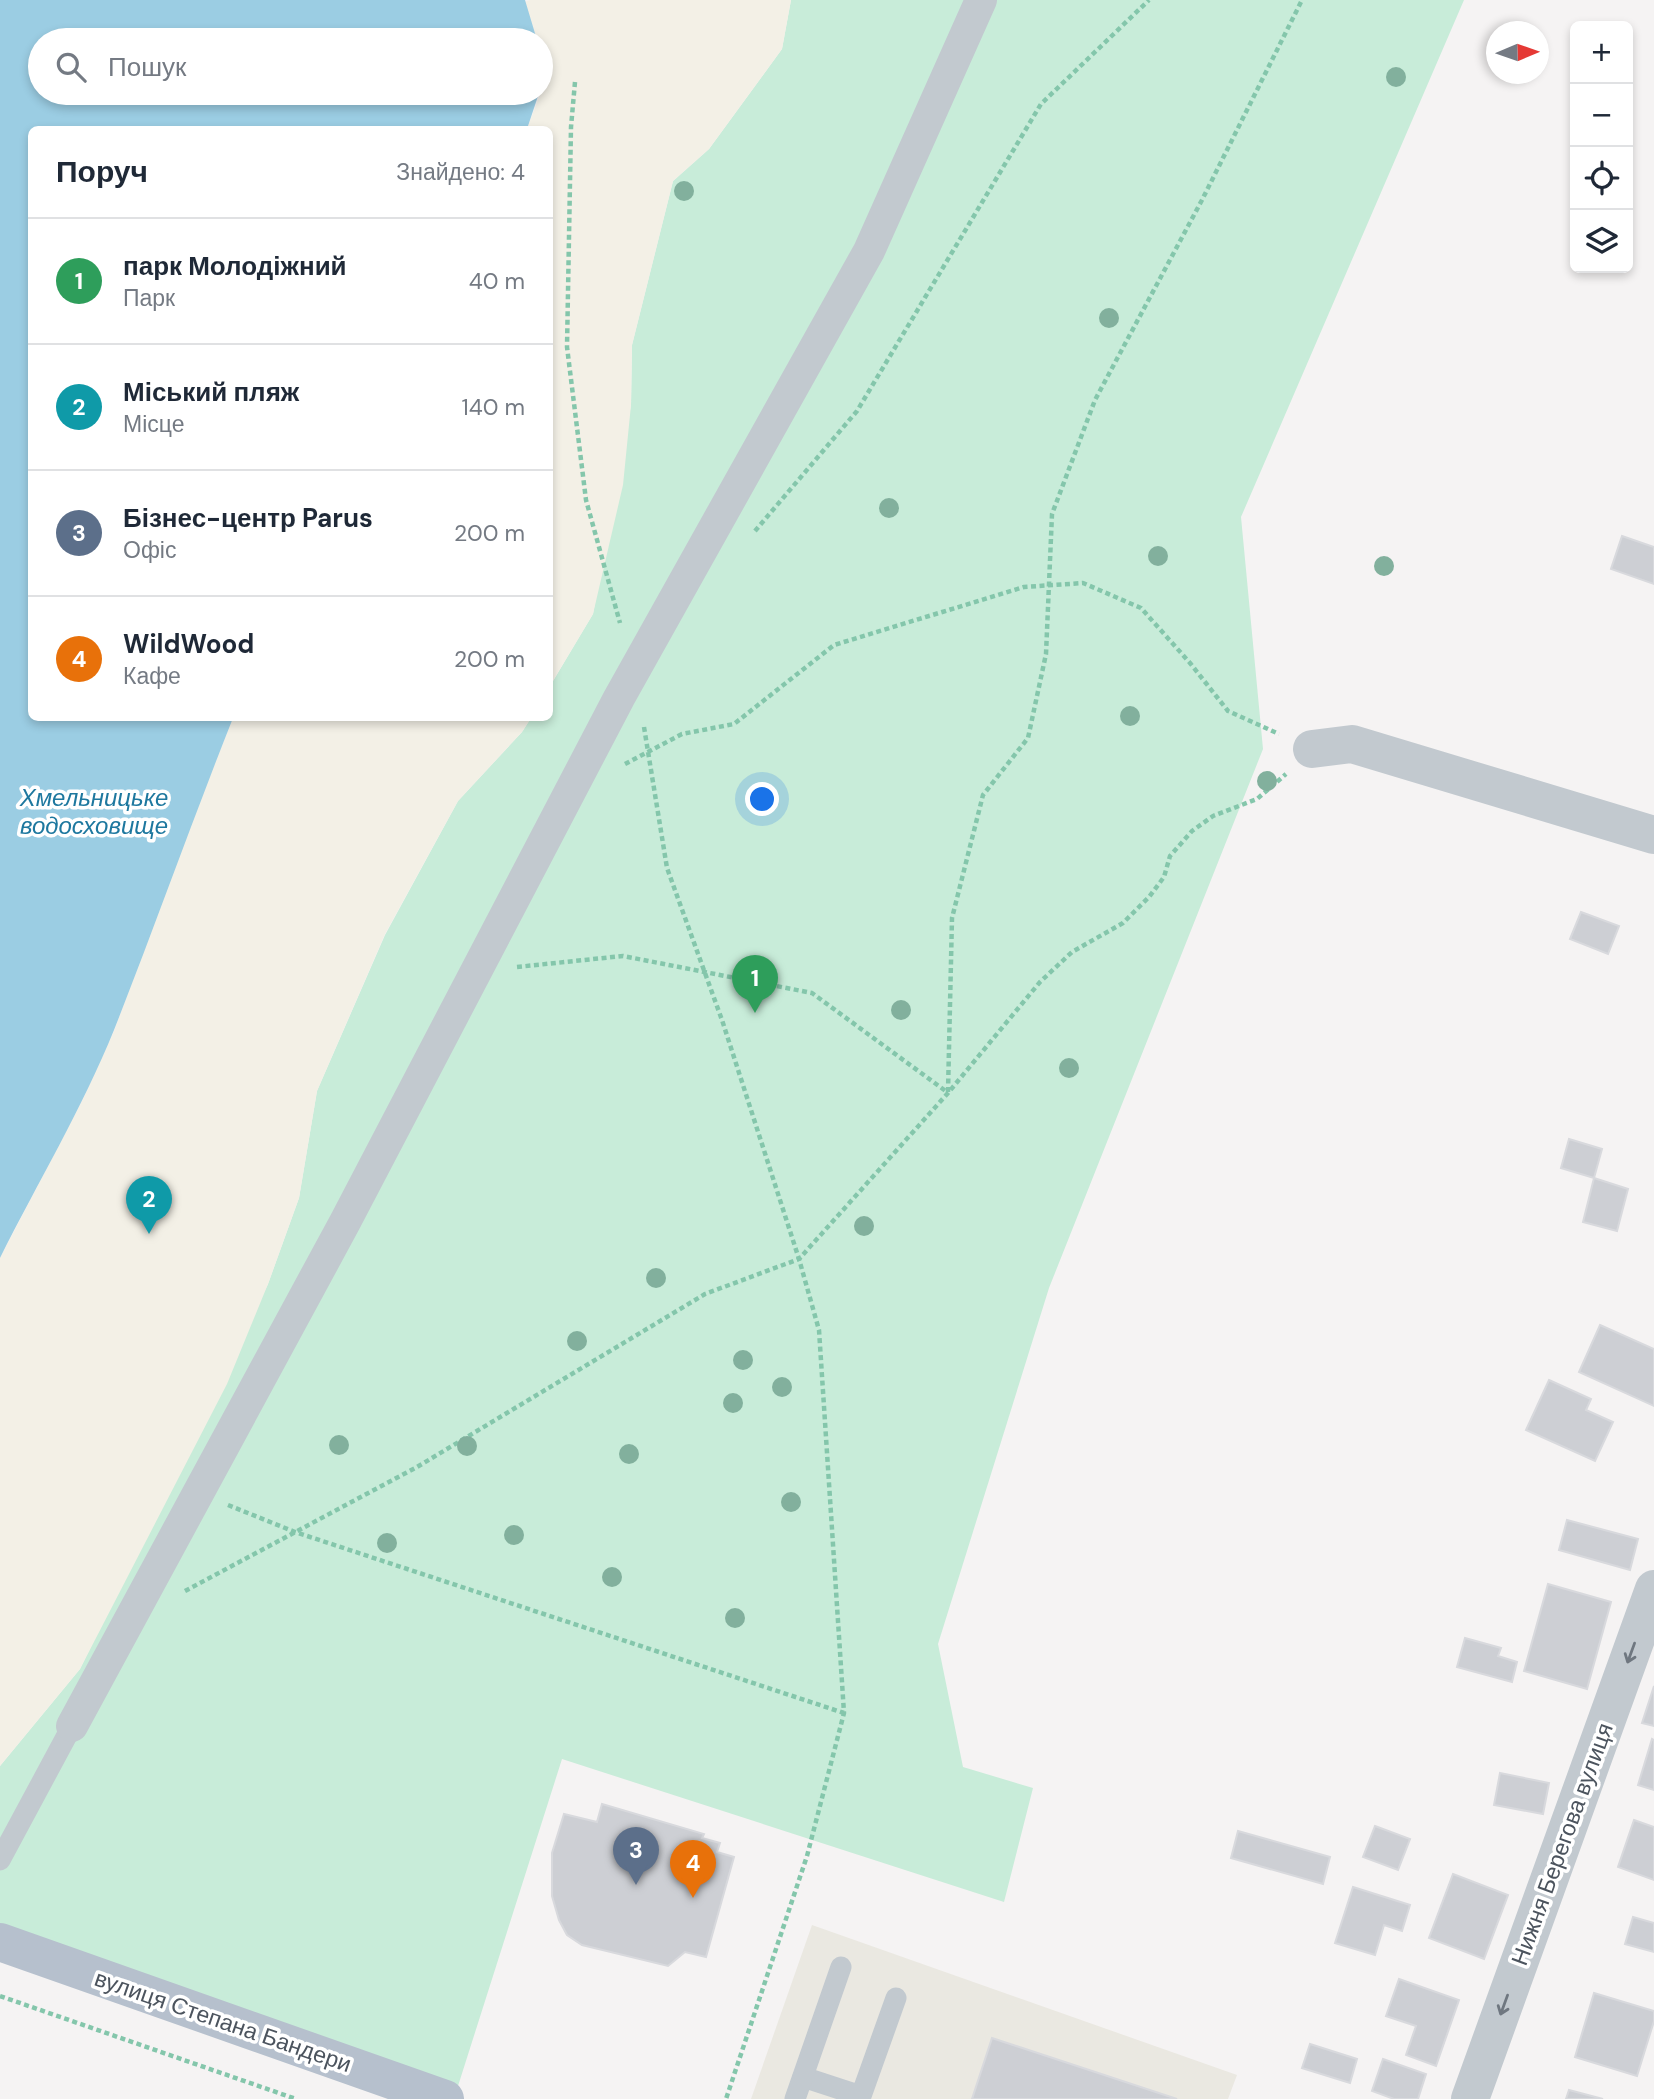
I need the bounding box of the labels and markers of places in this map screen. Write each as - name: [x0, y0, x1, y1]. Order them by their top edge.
- pin: 1: [732, 955, 778, 1013]
- pin: 2: [126, 1176, 172, 1234]
- pin: 3: [613, 1827, 659, 1885]
- pin: 4: [670, 1840, 716, 1898]

